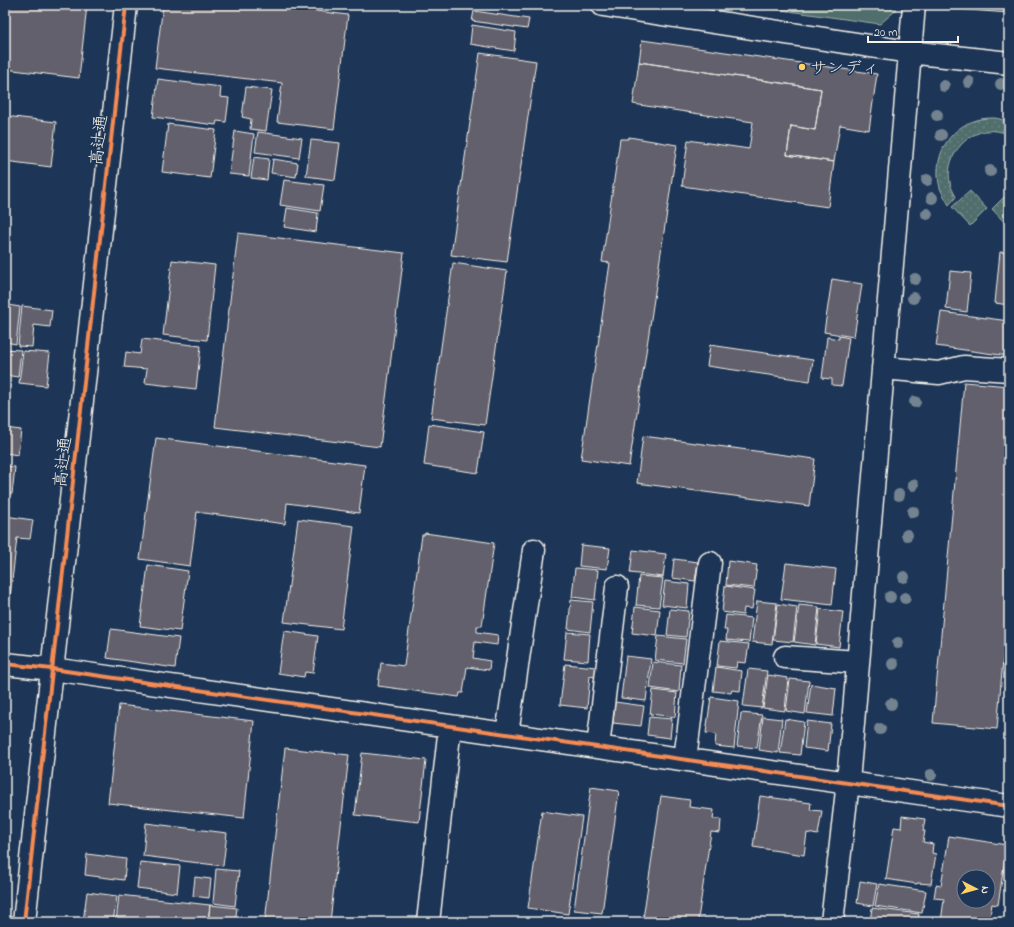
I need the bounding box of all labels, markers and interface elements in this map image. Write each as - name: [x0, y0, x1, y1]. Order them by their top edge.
- scale bar: [868, 18, 958, 44]
- text: 20 m: [874, 24, 897, 42]
- place label: サンディ: [810, 56, 879, 81]
- marker: サンディ: [797, 62, 807, 72]
- street label: 高辻通: [84, 113, 115, 167]
- street label: 高辻通: [48, 435, 79, 489]
- north arrow: [956, 869, 996, 909]
- text: N: [977, 885, 993, 894]

